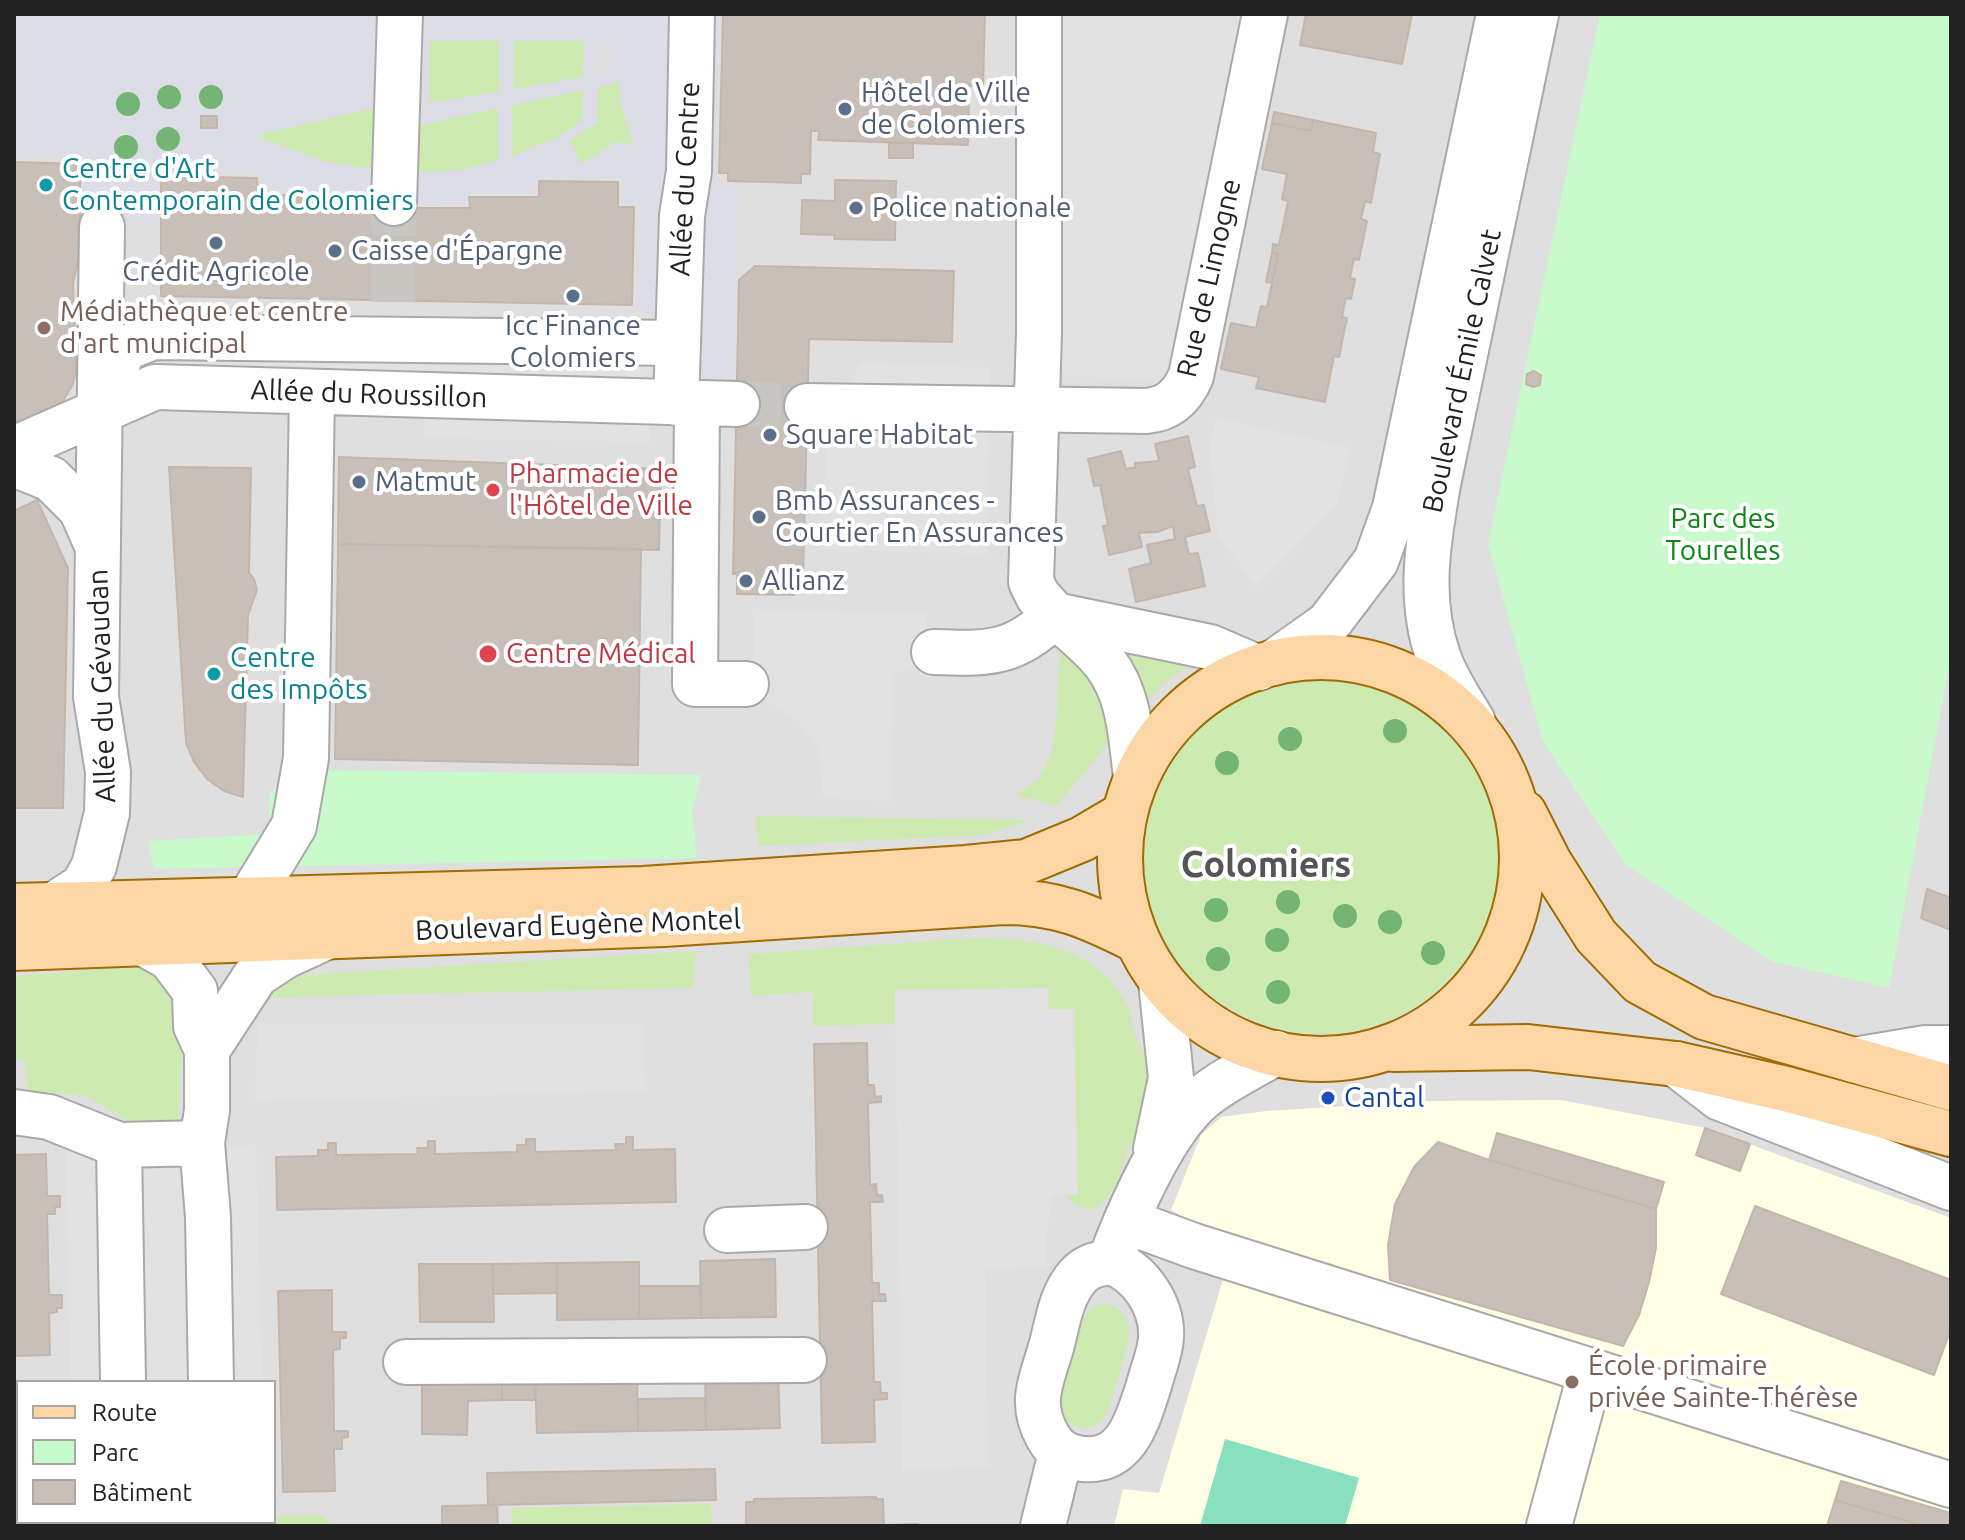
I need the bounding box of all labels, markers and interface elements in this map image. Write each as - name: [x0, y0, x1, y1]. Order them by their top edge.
- place label: Hôtel de Ville de Colomiers: [861, 76, 1031, 142]
- street label: Allée du Centre: [663, 81, 707, 277]
- marker: Hôtel de Ville de Colomiers: [836, 100, 854, 118]
- place label: Centre d'Art Contemporain de Colomiers: [62, 152, 414, 218]
- street label: Rue de Limogne: [1170, 175, 1248, 381]
- marker: Centre d'Art Contemporain de Colomiers: [37, 176, 55, 194]
- place label: Police nationale: [872, 191, 1071, 225]
- marker: Police nationale: [847, 199, 865, 217]
- street label: Boulevard Émile Calvet: [1416, 226, 1508, 516]
- marker: Crédit Agricole: [207, 234, 225, 252]
- place label: Caisse d'Épargne: [351, 234, 563, 268]
- marker: Caisse d'Épargne: [326, 242, 344, 260]
- place label: Crédit Agricole: [122, 255, 310, 289]
- marker: Icc Finance Colomiers: [564, 287, 582, 305]
- place label: Médiathèque et centre d'art municipal: [60, 295, 348, 361]
- place label: Icc Finance Colomiers: [505, 309, 641, 375]
- marker: Médiathèque et centre d'art municipal: [35, 319, 53, 337]
- street label: Allée du Roussillon: [250, 373, 488, 415]
- place label: Square Habitat: [786, 418, 973, 452]
- marker: Square Habitat: [761, 426, 779, 444]
- place label: Pharmacie de l'Hôtel de Ville: [509, 457, 693, 523]
- place label: Matmut: [375, 465, 476, 499]
- marker: Matmut: [350, 473, 368, 491]
- marker: Pharmacie de l'Hôtel de Ville: [484, 481, 502, 499]
- place label: Bmb Assurances - Courtier En Assurances: [775, 484, 1064, 550]
- park label: Parc des Tourelles: [1666, 502, 1780, 568]
- marker: Bmb Assurances - Courtier En Assurances: [750, 508, 768, 526]
- place label: Allianz: [762, 564, 845, 598]
- street label: Allée du Gévaudan: [81, 569, 123, 803]
- marker: Allianz: [737, 572, 755, 590]
- place label: Centre Médical: [506, 637, 696, 671]
- place label: Centre des Impôts: [230, 641, 368, 707]
- marker: Centre Médical: [477, 643, 499, 665]
- marker: Centre des Impôts: [205, 665, 223, 683]
- district label: Colomiers: [1181, 843, 1351, 887]
- street label: Boulevard Eugène Montel: [415, 903, 741, 947]
- place label: Cantal: [1344, 1081, 1424, 1115]
- marker: Cantal: [1319, 1089, 1337, 1107]
- place label: École primaire privée Sainte-Thérèse: [1588, 1349, 1859, 1415]
- marker: École primaire privée Sainte-Thérèse: [1563, 1373, 1581, 1391]
- legend: [16, 1380, 276, 1524]
- text: Route: [92, 1399, 157, 1426]
- text: Parc: [92, 1439, 139, 1466]
- text: Bâtiment: [92, 1479, 192, 1506]

